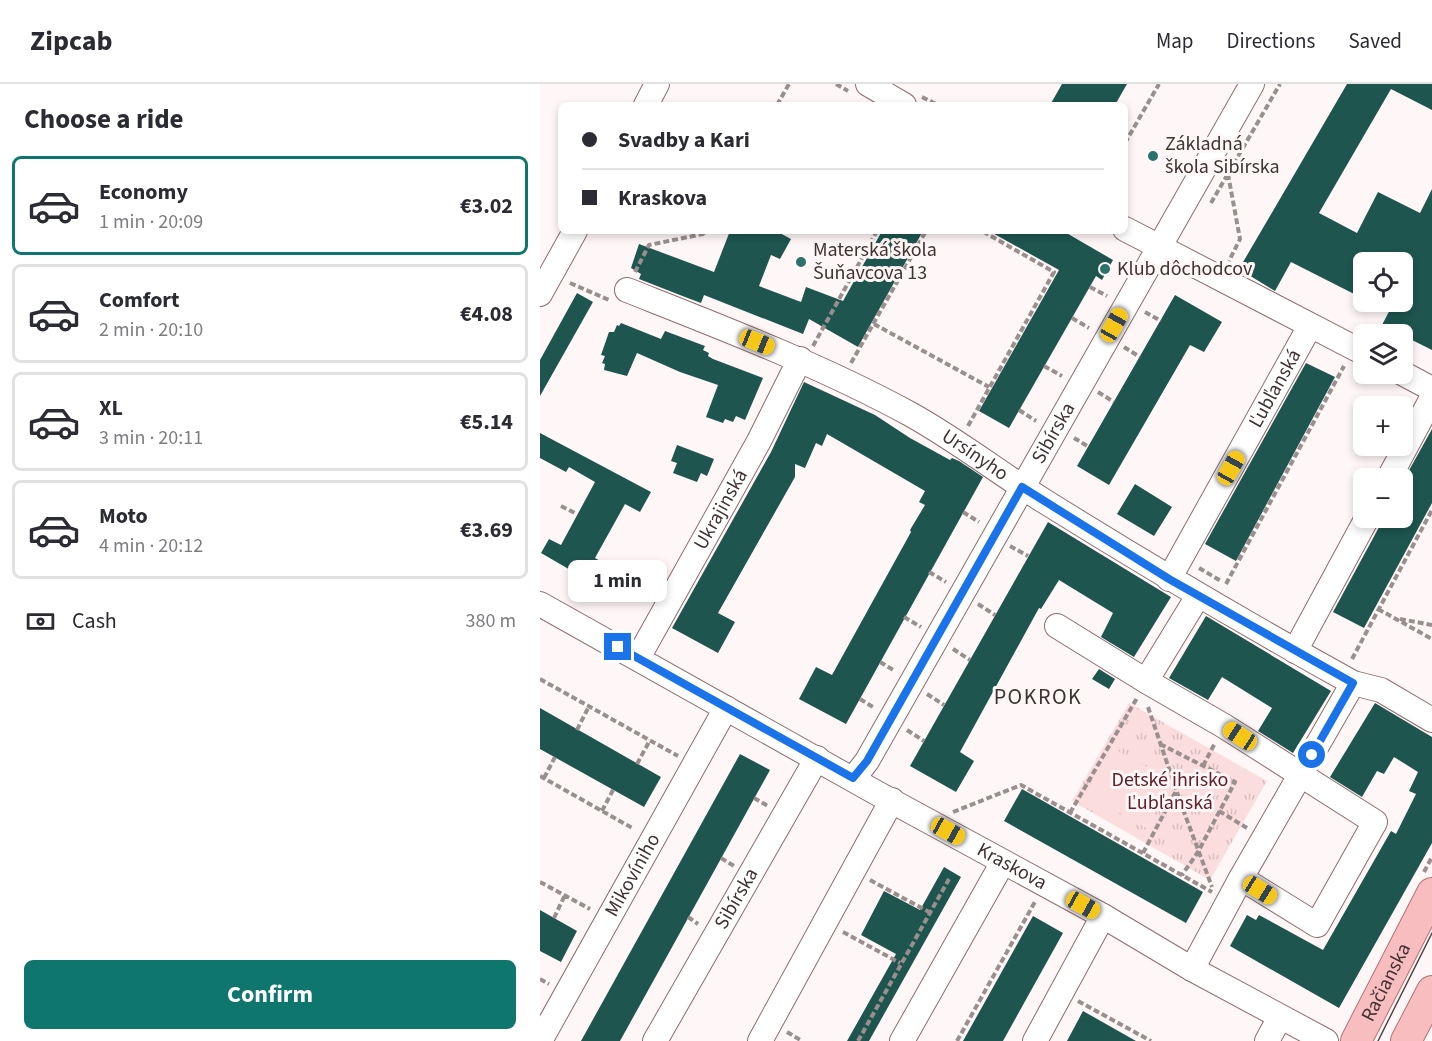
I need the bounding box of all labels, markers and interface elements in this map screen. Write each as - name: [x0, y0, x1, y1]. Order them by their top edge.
- text: Zipcab: [30, 21, 113, 61]
- text: Map: [1156, 26, 1194, 56]
- text: Directions: [1227, 26, 1315, 56]
- text: Saved: [1348, 26, 1402, 56]
- text: Choose a ride: [24, 100, 184, 139]
- text: Svadby a Kari: [618, 124, 750, 156]
- place label: Základná škola Sibírska: [1165, 130, 1280, 181]
- marker: Základná škola Sibírska: [1146, 149, 1160, 163]
- text: Economy: [99, 176, 188, 208]
- icon: car: [27, 179, 81, 233]
- text: Kraskova: [618, 182, 707, 214]
- text: €3.02: [460, 190, 513, 222]
- text: 1 min · 20:09: [99, 208, 203, 236]
- place label: Materská škola Šuňavcova 13: [813, 236, 937, 287]
- map controls: [1353, 252, 1413, 528]
- button: locate: [1353, 252, 1413, 312]
- marker: Materská škola Šuňavcova 13: [794, 255, 808, 269]
- place label: Klub dôchodcov: [1117, 255, 1253, 283]
- marker: Klub dôchodcov: [1098, 262, 1112, 276]
- text: Comfort: [99, 284, 180, 316]
- icon: car: [27, 287, 81, 341]
- text: €4.08: [460, 298, 513, 330]
- car: [1097, 305, 1131, 345]
- text: 2 min · 20:10: [99, 316, 203, 344]
- button: layers: [1353, 324, 1413, 384]
- car: [737, 327, 777, 357]
- street label: Ľubľanská: [1242, 344, 1308, 433]
- text: XL: [99, 392, 123, 424]
- icon: car: [27, 395, 81, 449]
- button: +: [1353, 396, 1413, 456]
- street label: Sibírska: [1025, 397, 1082, 469]
- text: €5.14: [460, 406, 513, 438]
- street label: Ursínyho: [936, 422, 1014, 488]
- text: 3 min · 20:11: [99, 424, 203, 452]
- car: [1214, 448, 1248, 488]
- street label: Ukrajinská: [687, 464, 755, 555]
- button: −: [1353, 468, 1413, 528]
- text: Moto: [99, 500, 148, 532]
- icon: car: [27, 503, 81, 557]
- text: €3.69: [460, 514, 513, 546]
- text: 4 min · 20:12: [99, 532, 203, 560]
- callout: 1 min: [568, 560, 668, 602]
- text: 1 min: [593, 567, 642, 595]
- icon: cash: [24, 605, 57, 638]
- text: Cash: [72, 605, 117, 637]
- text: 380 m: [466, 607, 516, 635]
- route end: [604, 633, 631, 660]
- district label: POKROK: [994, 681, 1082, 713]
- car: [1220, 719, 1260, 753]
- route start: [1298, 741, 1325, 768]
- park label: Detské ihrisko Ľubľanská: [1112, 766, 1228, 817]
- car: [928, 814, 968, 848]
- street label: Mikovíniho: [598, 828, 667, 922]
- street label: Kraskova: [972, 836, 1052, 897]
- street label: Sibírska: [708, 863, 765, 935]
- car: [1240, 873, 1280, 907]
- car: [1063, 888, 1103, 922]
- street label: Račianska: [1354, 938, 1418, 1026]
- button: Confirm: [24, 960, 516, 1029]

